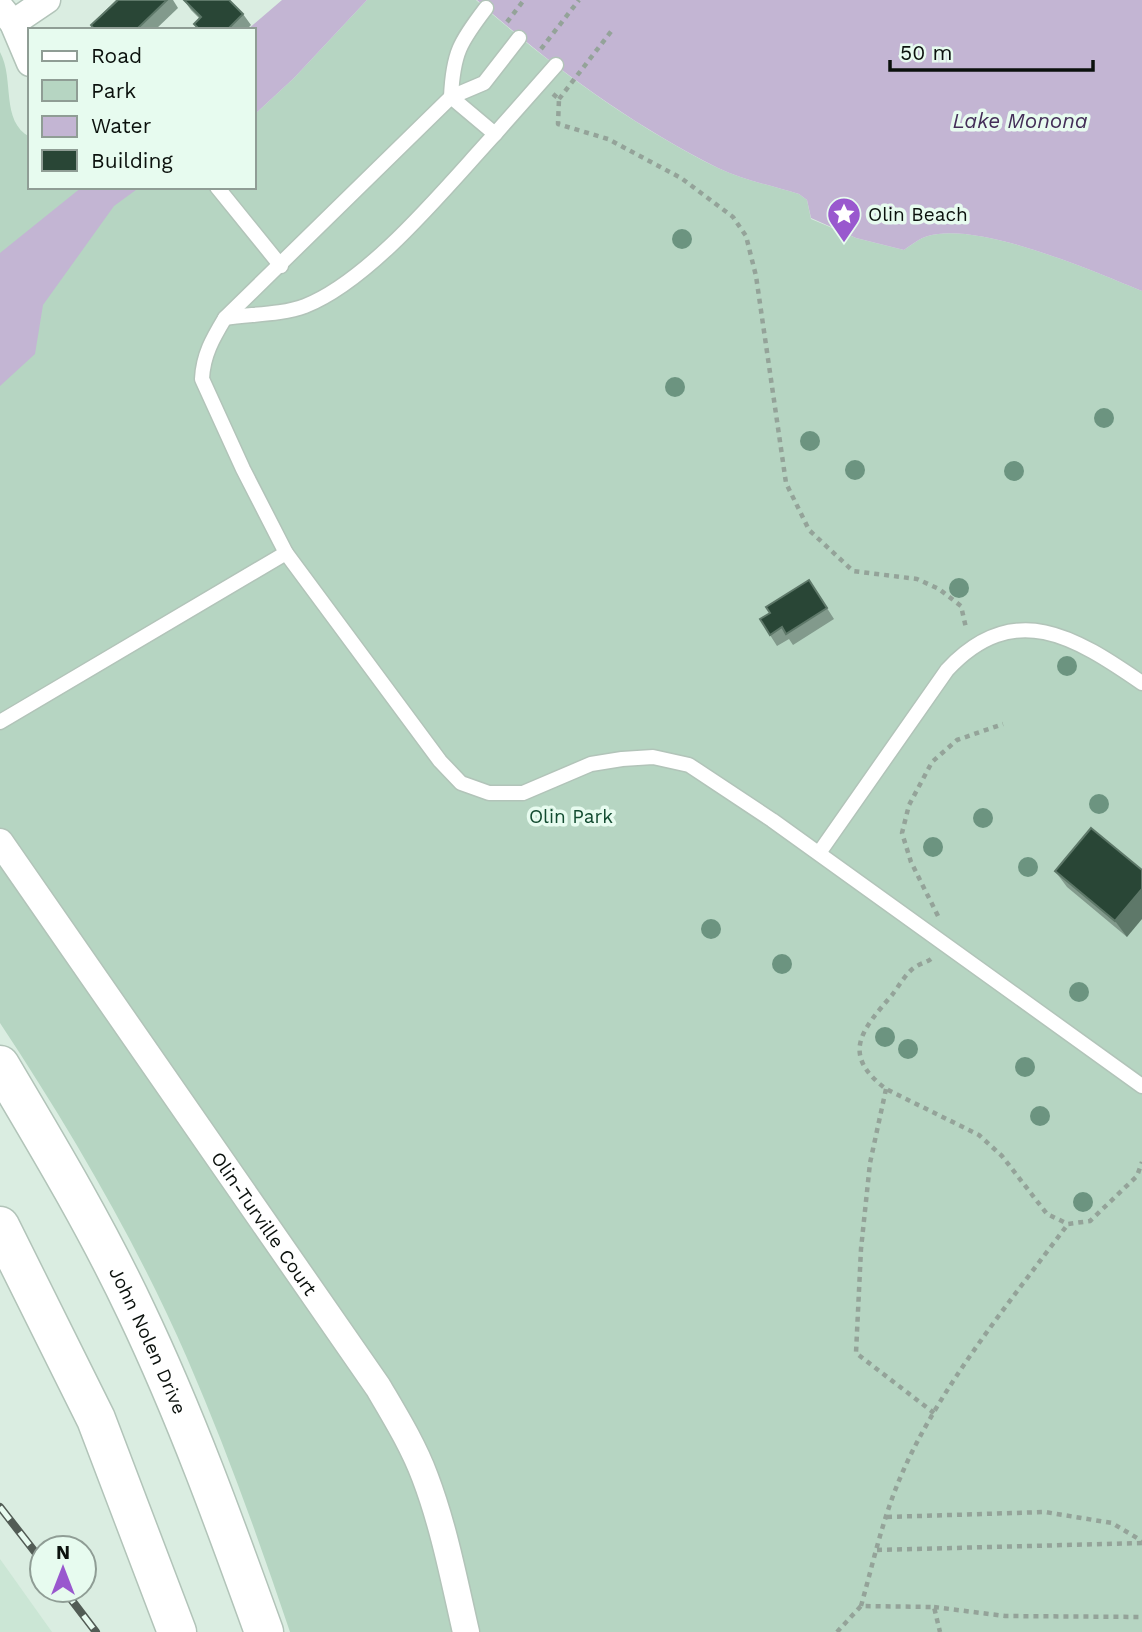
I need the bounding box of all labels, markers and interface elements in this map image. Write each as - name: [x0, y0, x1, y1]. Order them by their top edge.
- legend: [28, 28, 256, 189]
- scale bar: [890, 28, 1093, 72]
- text: 50 m: [900, 40, 952, 65]
- text: Road: [91, 43, 142, 68]
- text: Park: [91, 78, 136, 103]
- water label: Lake Monona: [952, 108, 1088, 133]
- text: Water: [91, 113, 152, 138]
- text: Building: [91, 148, 173, 173]
- place icon: Olin Beach: [825, 195, 863, 244]
- place label: Olin Beach: [868, 203, 968, 226]
- park label: Olin Park: [529, 805, 613, 828]
- street label: Olin-Turville Court: [206, 1147, 322, 1300]
- street label: John Nolen Drive: [104, 1263, 191, 1418]
- north arrow: [28, 1534, 98, 1604]
- text: N: [56, 1541, 70, 1564]

